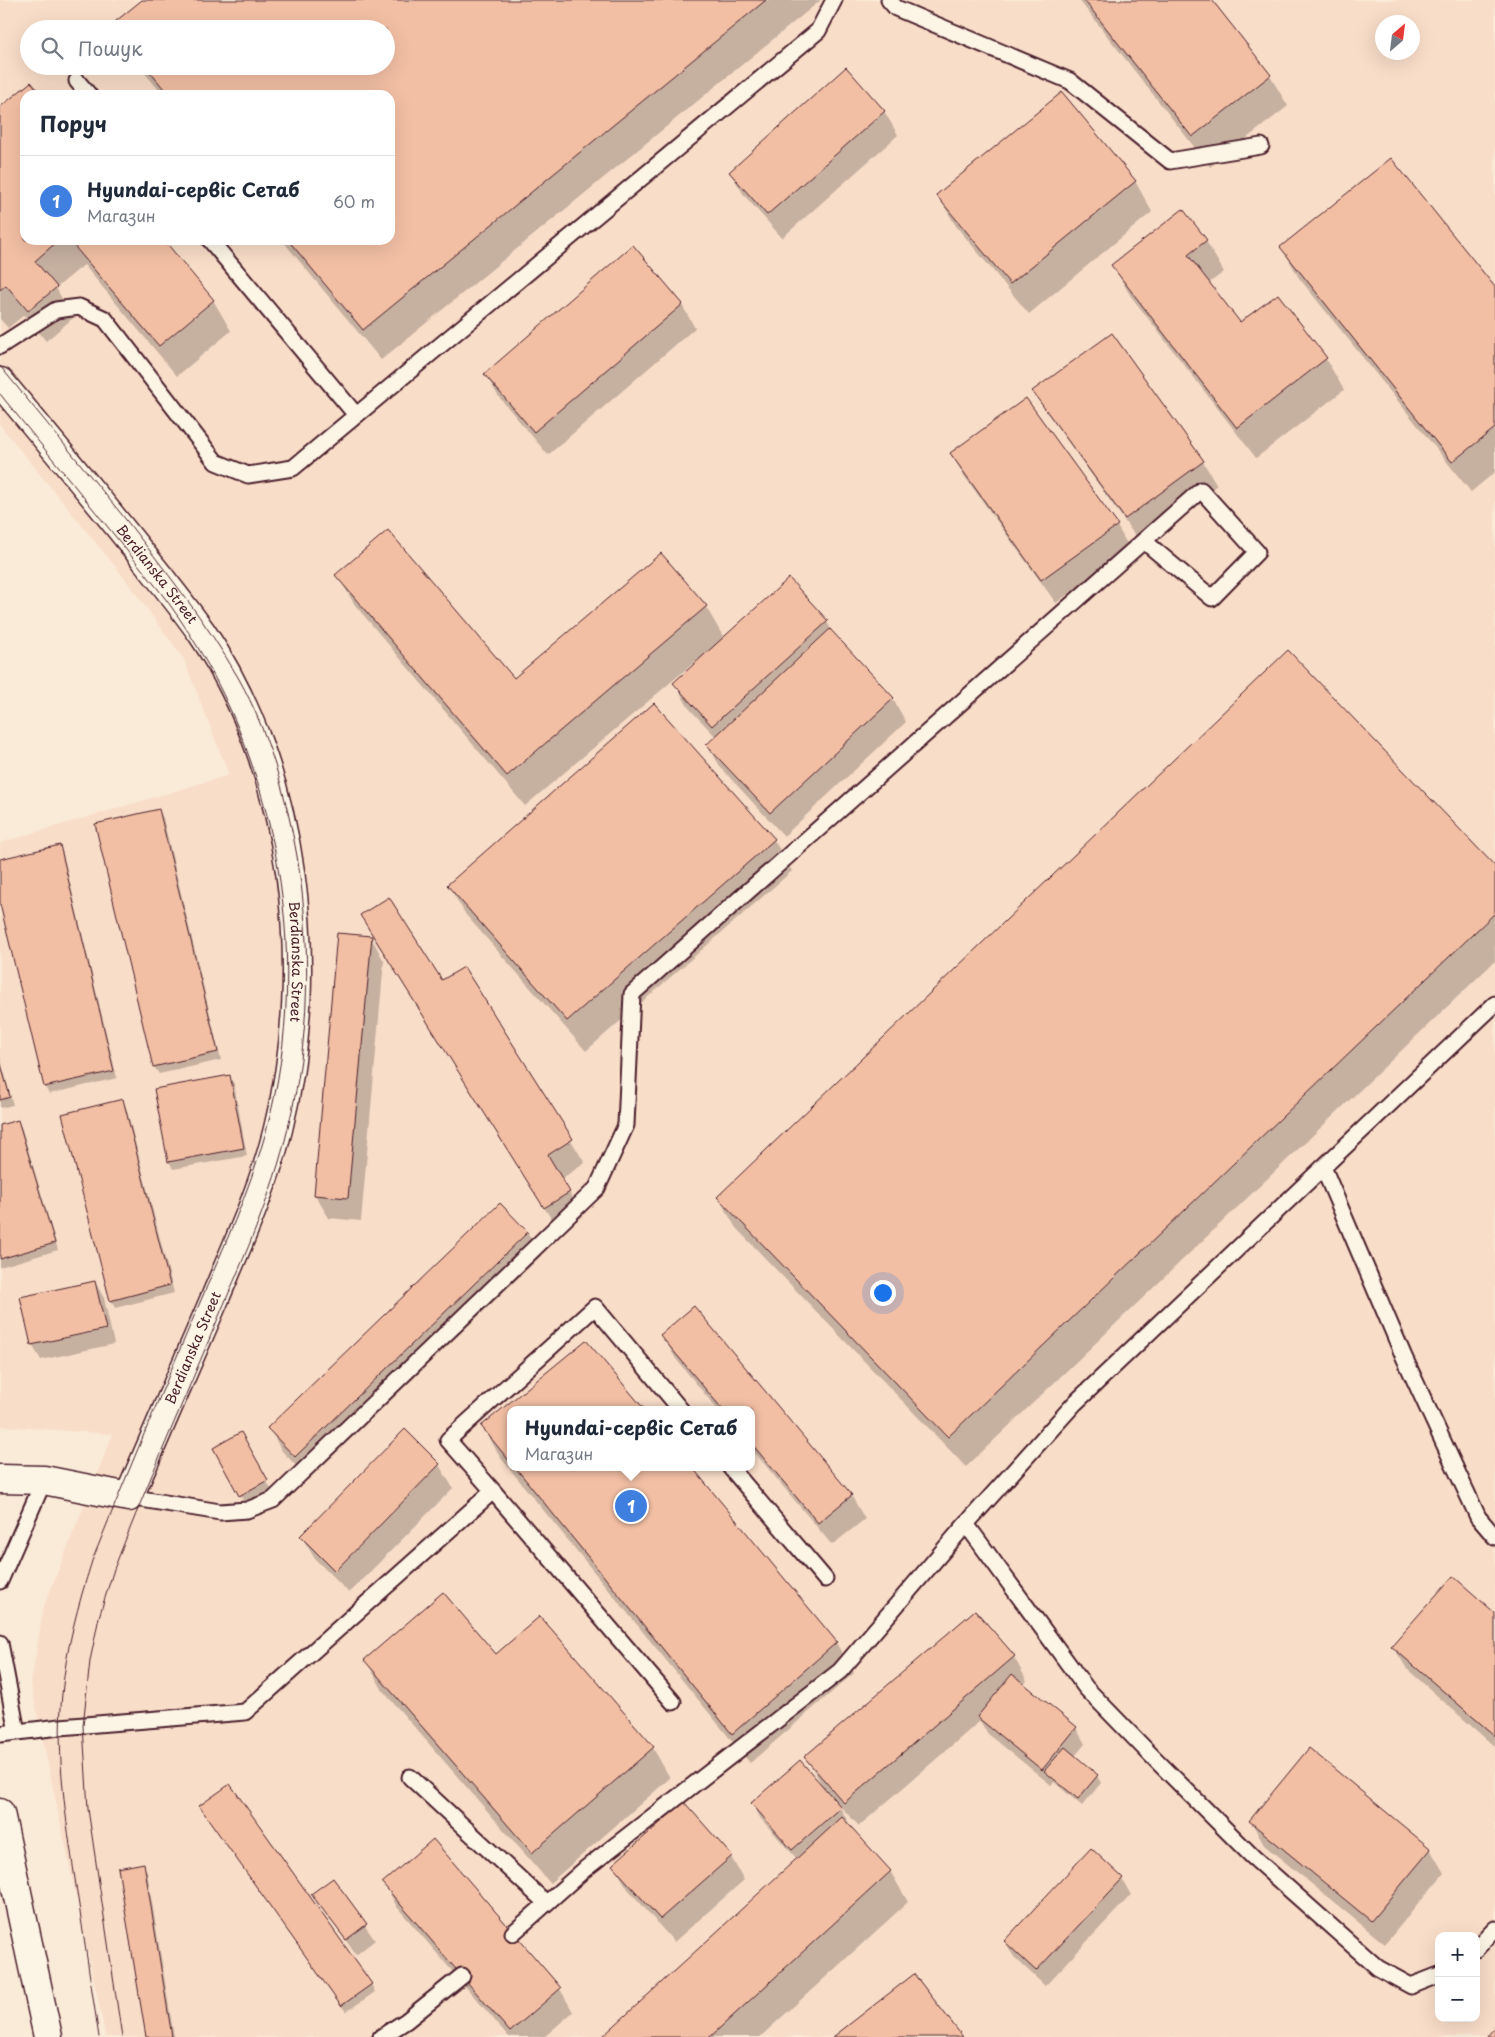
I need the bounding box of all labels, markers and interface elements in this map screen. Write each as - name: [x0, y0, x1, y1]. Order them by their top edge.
- north arrow: [1375, 15, 1420, 60]
- search box: [20, 20, 395, 75]
- icon: search: [38, 34, 66, 62]
- text: Пошук: [78, 34, 143, 62]
- text: Поруч: [40, 107, 107, 139]
- text: Hyundai-сервіс Сетаб: [87, 175, 300, 203]
- text: 1: [52, 189, 60, 213]
- text: 60 m: [333, 189, 375, 213]
- text: Магазин: [87, 203, 156, 227]
- street label: Berdianska Street: [112, 520, 203, 628]
- street label: Berdianska Street: [284, 900, 308, 1023]
- your location: [870, 1280, 896, 1306]
- street label: Berdianska Street: [159, 1288, 226, 1408]
- popup: [507, 1406, 755, 1471]
- text: Hyundai-сервіс Сетаб: [525, 1413, 737, 1441]
- text: Магазин: [525, 1441, 593, 1465]
- pin: 1: [615, 1487, 647, 1525]
- map controls: [1435, 1932, 1480, 2022]
- button: +: [1435, 1932, 1480, 1977]
- button: −: [1435, 1977, 1480, 2022]

